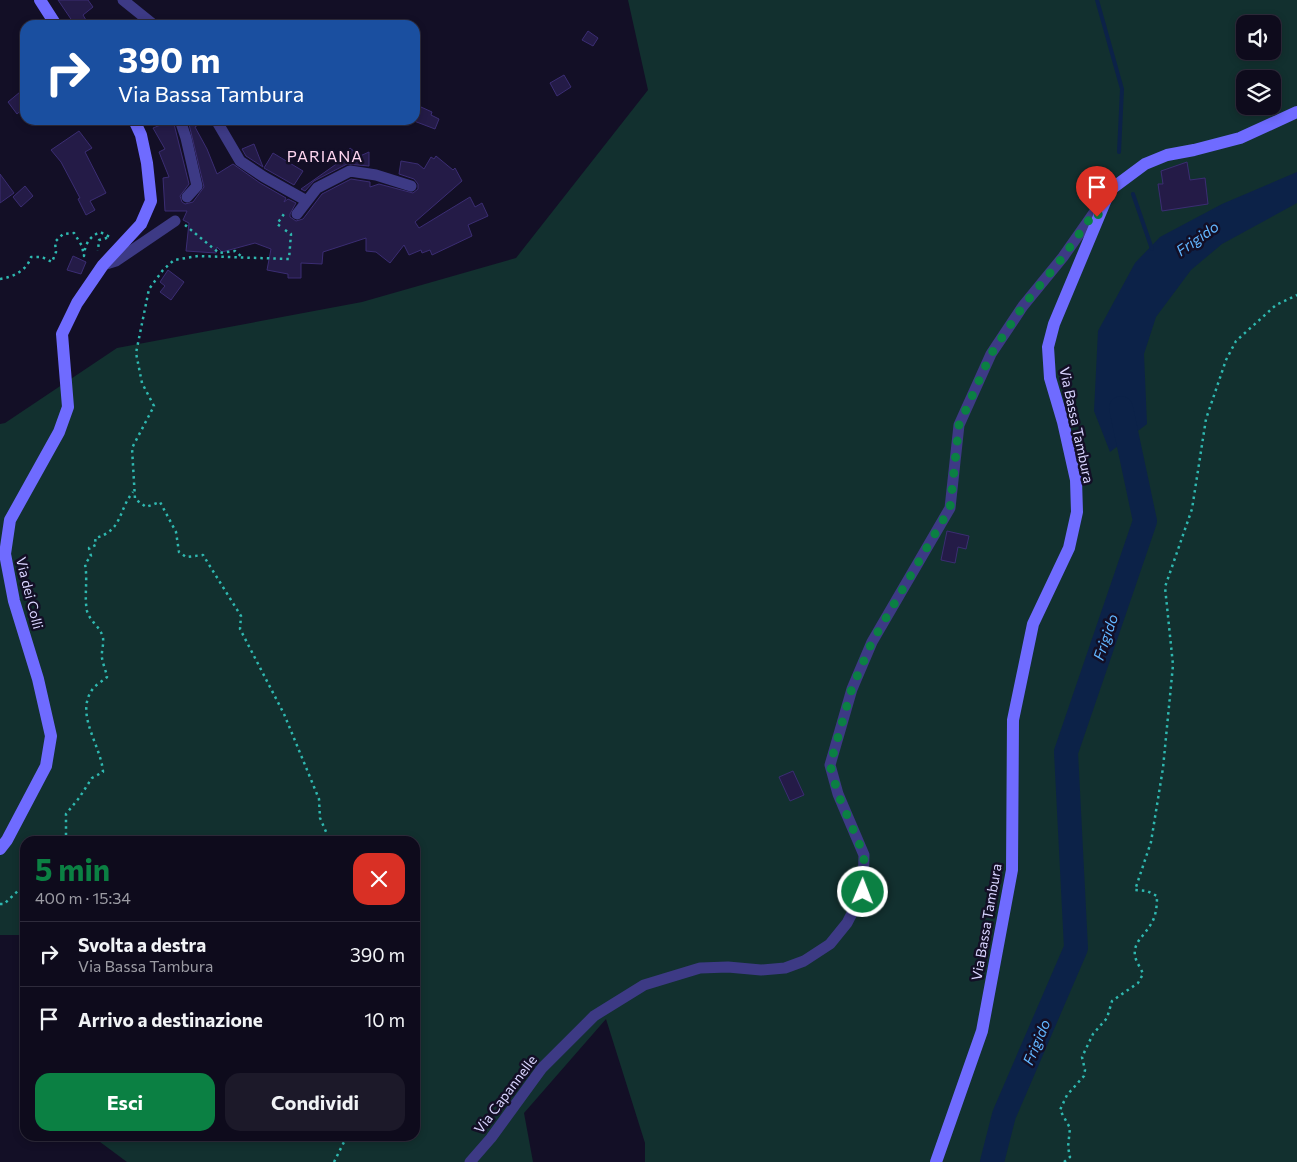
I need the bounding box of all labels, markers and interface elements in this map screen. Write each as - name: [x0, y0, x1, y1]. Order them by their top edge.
- map controls: [1236, 15, 1281, 115]
- button: sound: [1236, 15, 1281, 60]
- text: 390 m: [118, 37, 220, 80]
- icon: right: [35, 40, 100, 105]
- button: layers: [1236, 70, 1281, 115]
- text: Via Bassa Tambura: [118, 80, 304, 107]
- district label: PARIANA: [287, 146, 363, 165]
- pin: [1076, 166, 1118, 217]
- icon: arrive: [1083, 173, 1111, 201]
- water label: Frigido: [1172, 217, 1222, 259]
- street label: Via Bassa Tambura: [1056, 365, 1098, 485]
- street label: Via dei Colli: [13, 555, 47, 631]
- water label: Frigido: [1089, 611, 1121, 663]
- text: 5 min: [35, 850, 110, 887]
- button: close: [353, 853, 405, 905]
- street label: Via Bassa Tambura: [967, 862, 1005, 982]
- position arrow: [836, 865, 888, 917]
- text: 400 m · 15:34: [35, 888, 131, 907]
- text: Svolta a destra: [78, 933, 206, 956]
- icon: right: [35, 940, 63, 968]
- text: 390 m: [350, 943, 405, 966]
- text: Via Bassa Tambura: [78, 956, 213, 975]
- icon: arrive: [35, 1005, 63, 1033]
- text: Arrivo a destinazione: [78, 1008, 263, 1031]
- text: 10 m: [364, 1008, 405, 1031]
- water label: Frigido: [1018, 1016, 1054, 1068]
- street label: Via Capannelle: [470, 1051, 540, 1137]
- button: Esci: [35, 1073, 215, 1131]
- button: Condividi: [225, 1073, 405, 1131]

